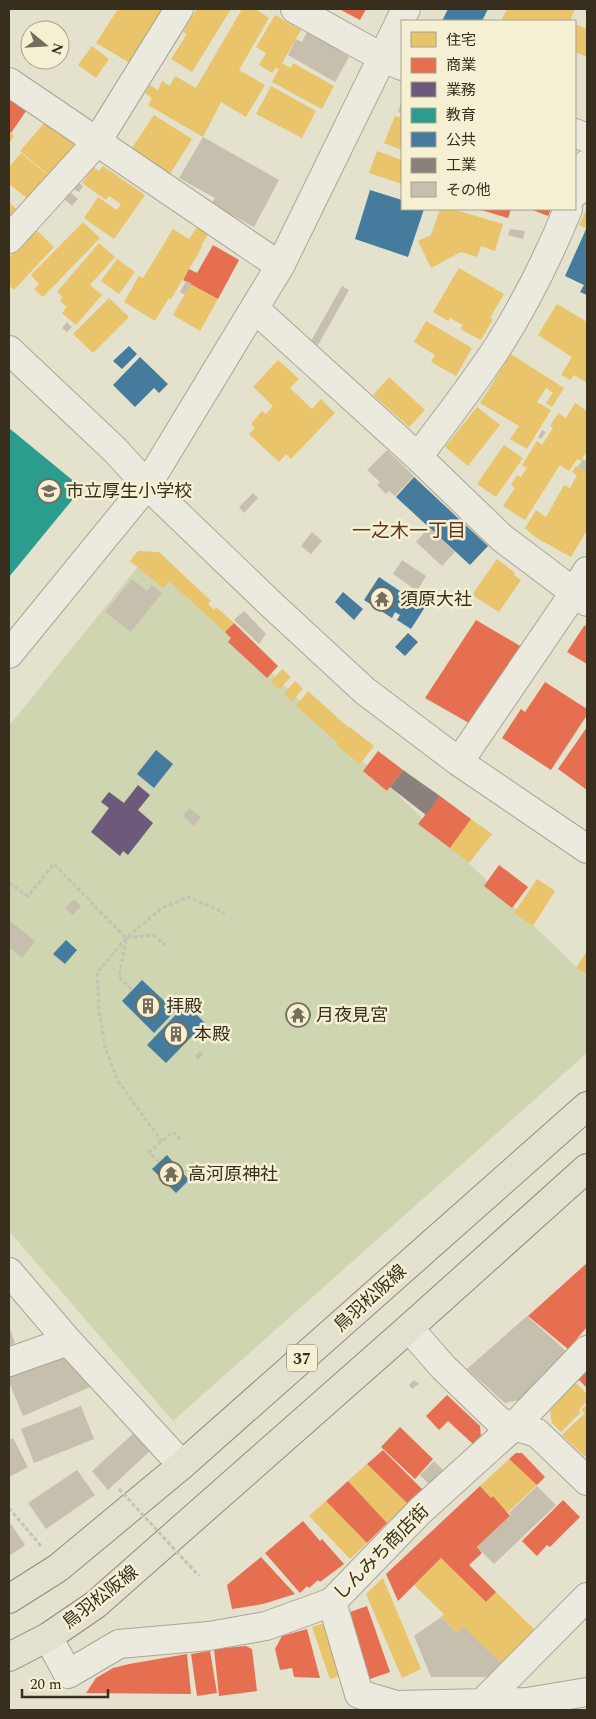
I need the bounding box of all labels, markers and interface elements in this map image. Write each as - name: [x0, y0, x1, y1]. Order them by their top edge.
- north arrow: [20, 20, 70, 70]
- legend: [401, 20, 576, 210]
- text: 住宅: [446, 29, 476, 52]
- text: N: [45, 40, 69, 58]
- text: 商業: [446, 54, 476, 77]
- text: 業務: [446, 79, 476, 102]
- text: 教育: [446, 104, 476, 127]
- text: 公共: [446, 129, 476, 152]
- text: 工業: [446, 154, 476, 177]
- text: その他: [446, 179, 491, 202]
- school or university icon: 市立厚生小学校: [36, 478, 62, 504]
- place label: 市立厚生小学校: [66, 478, 192, 505]
- district label: 一之木一丁目: [352, 517, 466, 546]
- temple icon: 須原大社: [369, 586, 395, 612]
- place label: 須原大社: [400, 586, 472, 613]
- building icon: 拝殿: [135, 993, 161, 1019]
- place label: 拝殿: [166, 993, 202, 1020]
- temple icon: 月夜見宮: [285, 1002, 311, 1028]
- place label: 月夜見宮: [316, 1002, 388, 1029]
- building icon: 本殿: [163, 1021, 189, 1047]
- place label: 本殿: [194, 1021, 230, 1048]
- temple icon: 高河原神社: [158, 1161, 184, 1187]
- place label: 高河原神社: [188, 1161, 278, 1188]
- street label: 鳥羽松阪線: [328, 1258, 413, 1339]
- road number: 37: [287, 1345, 317, 1372]
- street label: しんみち商店街: [327, 1498, 435, 1606]
- street label: 鳥羽松阪線: [57, 1559, 144, 1636]
- scale bar: [22, 1666, 109, 1698]
- text: 20 m: [30, 1673, 62, 1696]

